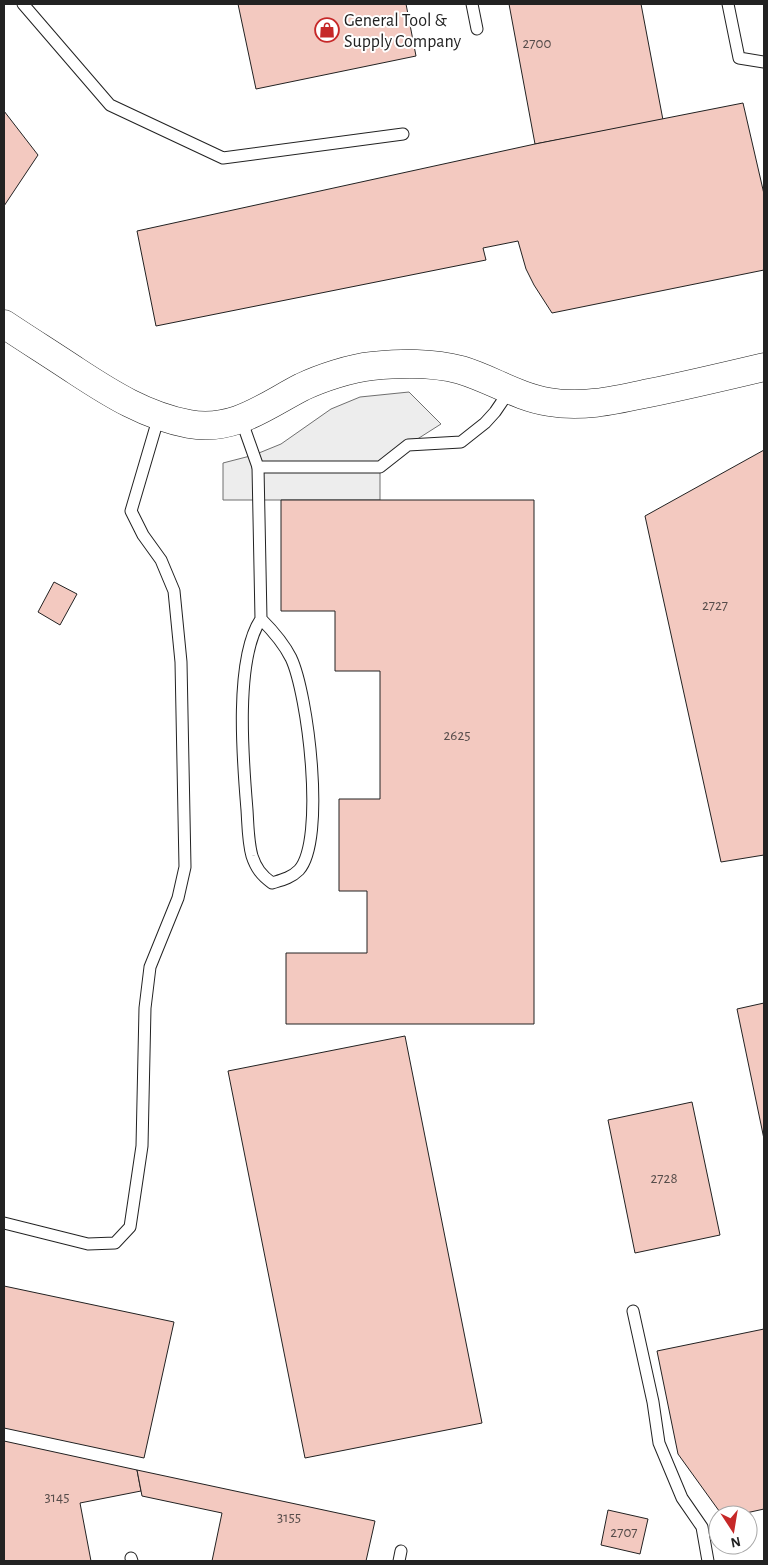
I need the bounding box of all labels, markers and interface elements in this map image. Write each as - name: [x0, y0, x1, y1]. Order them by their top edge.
- place label: General Tool & Supply Company: [344, 12, 461, 51]
- shop icon: General Tool & Supply Company: [314, 17, 340, 43]
- house number: 2700: [523, 36, 552, 51]
- house number: 2727: [702, 598, 728, 613]
- house number: 2625: [444, 728, 470, 743]
- house number: 2728: [650, 1171, 678, 1186]
- house number: 3145: [45, 1490, 69, 1505]
- north arrow: [708, 1505, 758, 1555]
- house number: 3155: [277, 1510, 301, 1525]
- house number: 2707: [610, 1525, 638, 1540]
- text: N: [729, 1534, 742, 1550]

